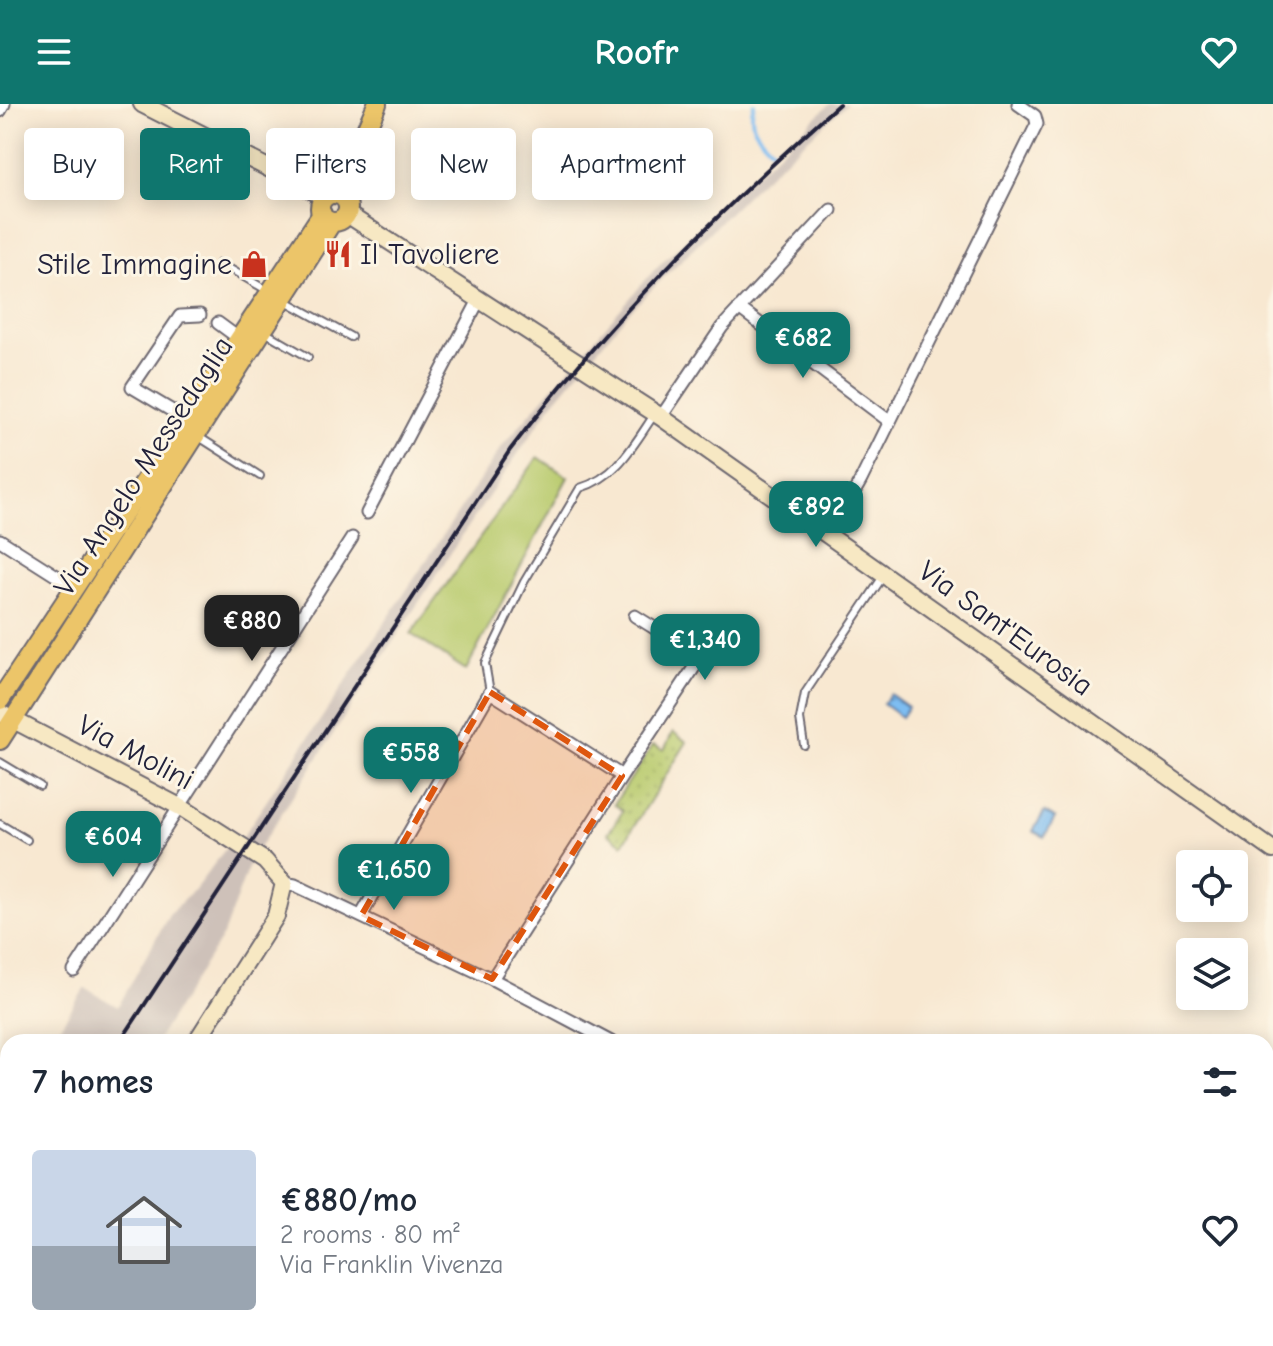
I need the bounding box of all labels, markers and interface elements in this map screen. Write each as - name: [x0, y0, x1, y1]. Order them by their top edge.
- icon: menu: [32, 30, 76, 74]
- icon: heart: [1197, 30, 1241, 74]
- text: Roofr: [594, 32, 679, 73]
- chip: Buy: [24, 128, 124, 200]
- chip: Rent: [140, 128, 250, 200]
- chip: Filters: [266, 128, 395, 200]
- chip: New: [411, 128, 516, 200]
- chip: Apartment: [532, 128, 713, 200]
- place label: Il Tavoliere: [360, 237, 499, 272]
- restaurant icon: Il Tavoliere: [323, 239, 353, 269]
- place label: Stile Immagine: [37, 247, 232, 282]
- shop icon: Stile Immagine: [239, 249, 269, 279]
- pin: €682: [756, 312, 850, 380]
- text: €682: [774, 323, 832, 353]
- street label: Via Angelo Messedaglia: [46, 330, 240, 602]
- pin: €892: [769, 481, 863, 549]
- text: €892: [787, 492, 845, 522]
- street label: Via Sant'Eurosia: [912, 553, 1100, 703]
- pin: €880: [205, 595, 299, 663]
- text: €880: [222, 606, 282, 636]
- pin: €1,340: [640, 614, 770, 682]
- text: €1,340: [669, 625, 741, 655]
- street label: Via Molini: [72, 707, 200, 798]
- pin: €558: [364, 727, 458, 795]
- text: €558: [382, 738, 440, 768]
- pin: €604: [66, 811, 160, 879]
- text: €604: [84, 822, 142, 852]
- pin: €1,650: [329, 844, 459, 912]
- map controls: [1176, 850, 1248, 1010]
- button: locate: [1176, 850, 1248, 922]
- text: €1,650: [356, 855, 432, 885]
- button: layers: [1176, 938, 1248, 1010]
- icon: filters: [1198, 1060, 1242, 1104]
- text: 7 homes: [32, 1062, 153, 1102]
- text: €880/mo: [280, 1180, 417, 1220]
- icon: home: [96, 1182, 192, 1278]
- icon: heart: [1198, 1208, 1242, 1252]
- text: 2 rooms · 80 m²: [280, 1220, 460, 1250]
- text: Via Franklin Vivenza: [280, 1250, 504, 1280]

